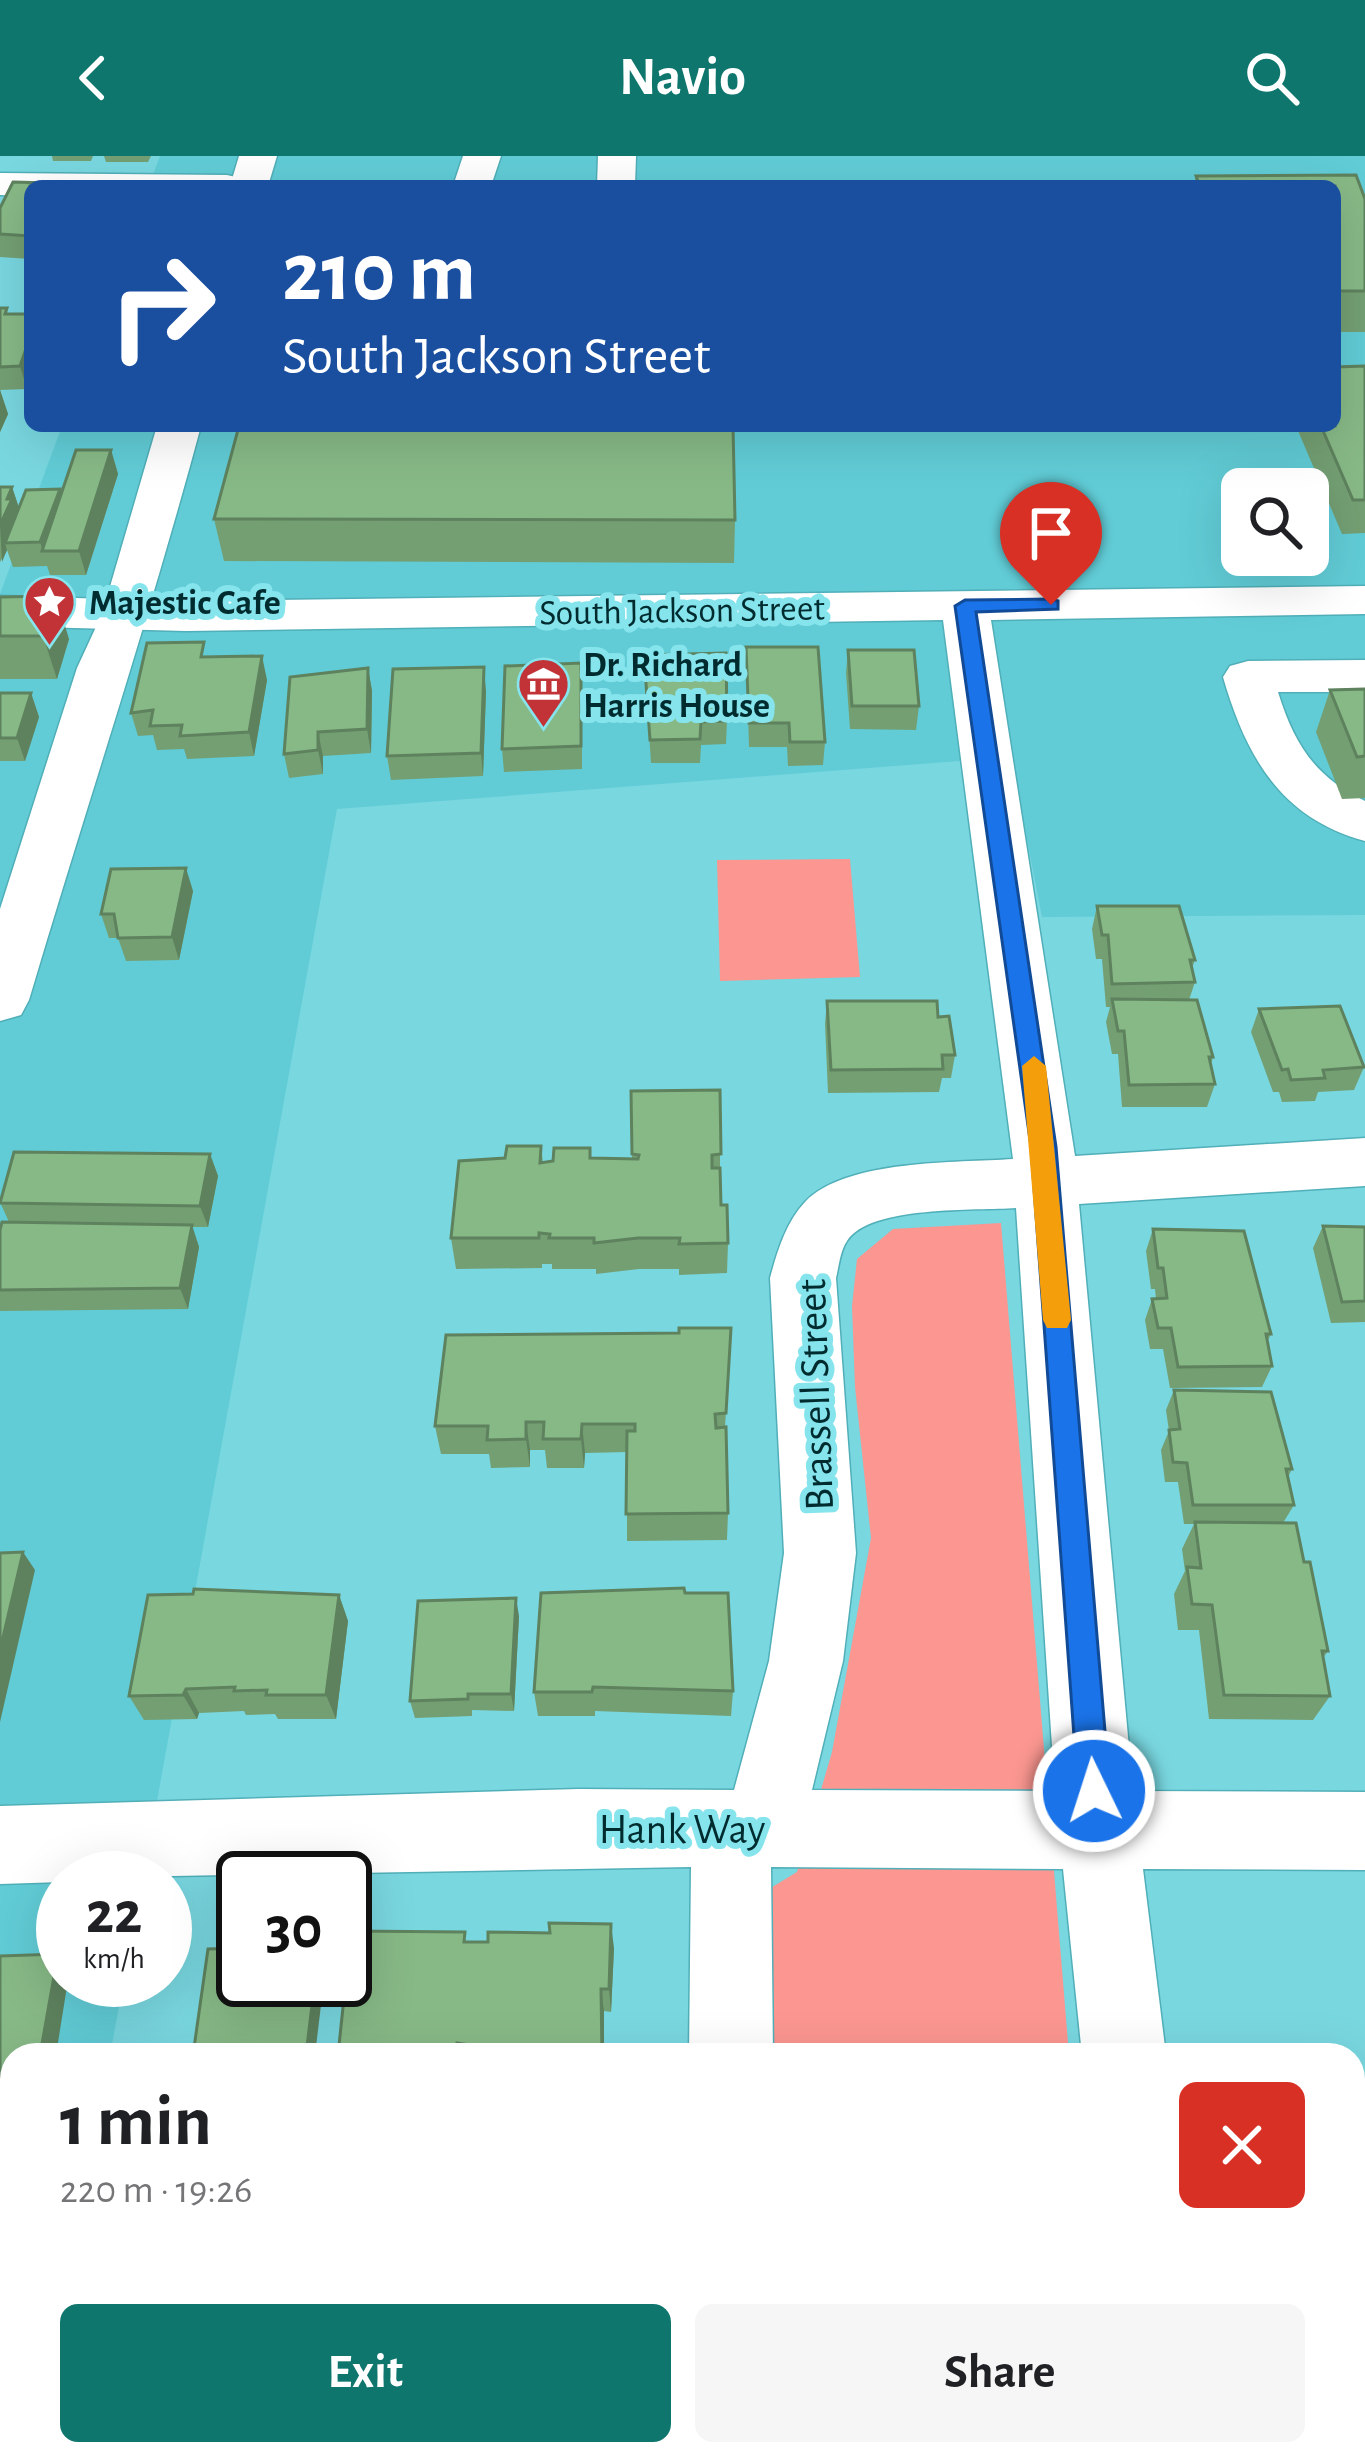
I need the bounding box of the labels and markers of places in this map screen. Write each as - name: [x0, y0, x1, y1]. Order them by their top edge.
- pin: [1000, 482, 1102, 605]
- place icon: Majestic Cafe: [22, 573, 78, 647]
- place label: Majestic Cafe: [89, 585, 281, 621]
- place label: Dr. Richard Harris House: [583, 647, 770, 724]
- museum icon: Dr. Richard Harris House: [516, 656, 572, 730]

